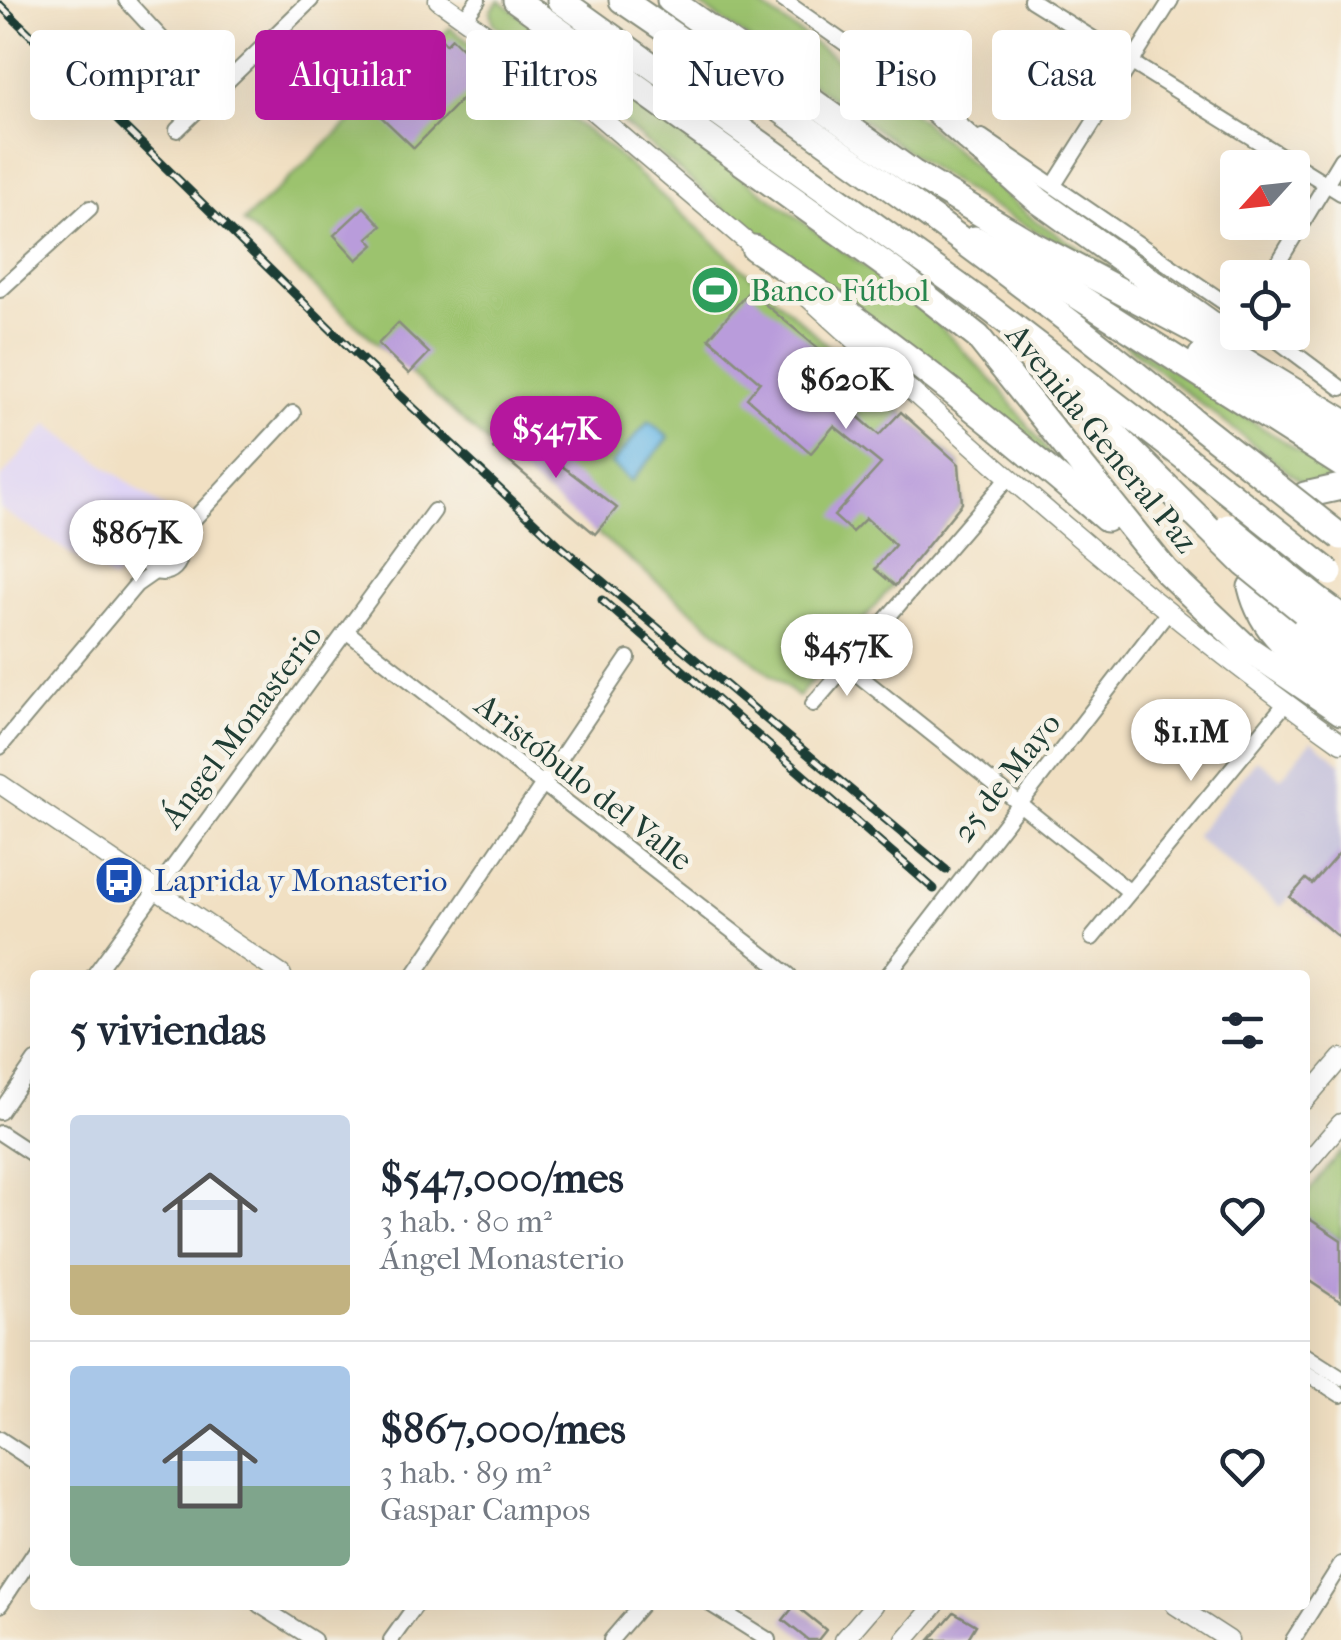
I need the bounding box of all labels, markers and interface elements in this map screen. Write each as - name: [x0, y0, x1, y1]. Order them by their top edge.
- chip: Comprar: [30, 30, 235, 120]
- chip: Alquilar: [255, 30, 446, 120]
- chip: Filtros: [466, 30, 633, 120]
- chip: Nuevo: [653, 30, 820, 120]
- chip: Piso: [840, 30, 972, 120]
- chip: Casa: [992, 30, 1131, 120]
- north arrow: [1220, 150, 1310, 240]
- map controls: [1220, 150, 1310, 350]
- button: locate: [1220, 260, 1310, 350]
- sports icon: Banco Fútbol: [689, 264, 741, 316]
- place label: Banco Fútbol: [750, 272, 930, 309]
- street label: Avenida General Paz: [997, 315, 1205, 560]
- pin: $620K: [776, 347, 916, 432]
- text: $620K: [800, 361, 892, 398]
- pin: $547K: [486, 396, 626, 481]
- text: $547K: [512, 410, 600, 447]
- pin: $867K: [66, 500, 206, 585]
- text: $867K: [91, 514, 181, 551]
- pin: $457K: [777, 614, 917, 699]
- street label: Ángel Monasterio: [152, 618, 330, 837]
- text: $457K: [803, 628, 891, 665]
- street label: Aristóbulo del Valle: [466, 685, 700, 879]
- pin: $1.1M: [1121, 699, 1261, 784]
- street label: 25 de Mayo: [945, 705, 1068, 849]
- text: $1.1M: [1153, 713, 1229, 750]
- bus stop icon: Laprida y Monasterio: [93, 854, 145, 906]
- place label: Laprida y Monasterio: [154, 862, 448, 899]
- icon: filters: [1215, 1003, 1270, 1058]
- text: 5 viviendas: [70, 1006, 266, 1055]
- text: $547,000/mes: [380, 1154, 624, 1203]
- icon: home: [150, 1155, 270, 1275]
- icon: heart: [1215, 1188, 1270, 1243]
- text: 3 hab. · 80 m²: [380, 1203, 552, 1240]
- text: Ángel Monasterio: [380, 1240, 624, 1277]
- text: $867,000/mes: [380, 1405, 626, 1454]
- icon: home: [150, 1406, 270, 1526]
- icon: heart: [1215, 1439, 1270, 1494]
- text: 3 hab. · 89 m²: [380, 1454, 551, 1491]
- text: Gaspar Campos: [380, 1491, 590, 1528]

